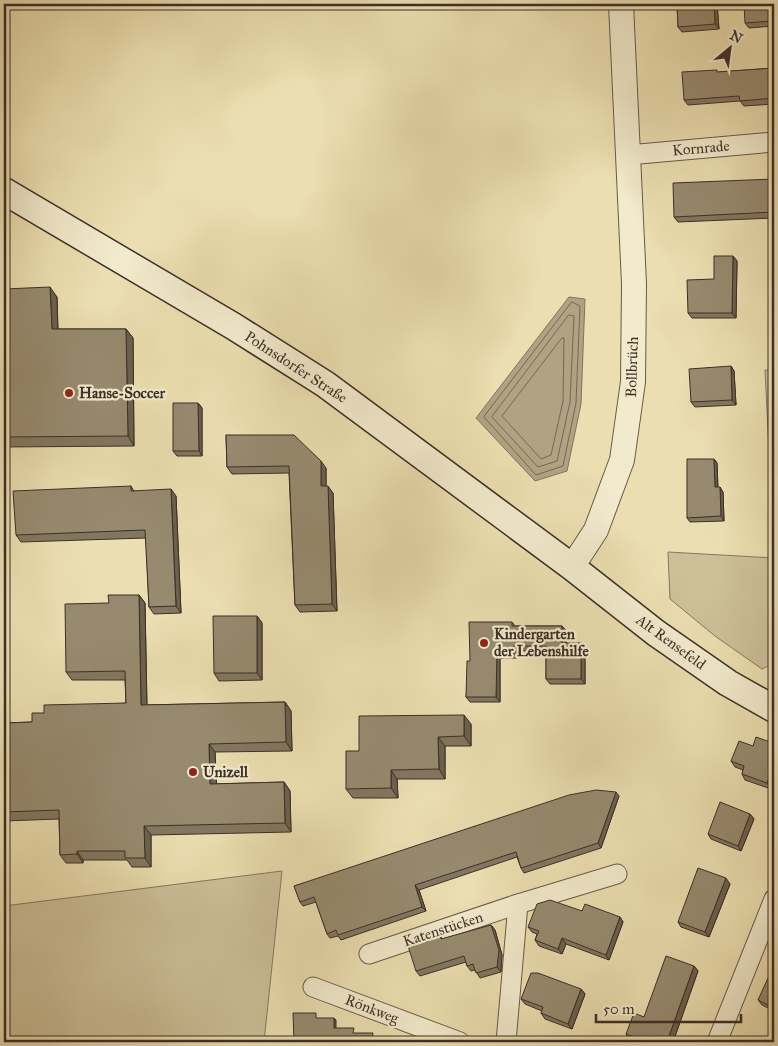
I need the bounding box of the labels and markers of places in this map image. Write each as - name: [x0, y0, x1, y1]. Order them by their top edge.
- place label: Hanse-Soccer: [79, 384, 166, 402]
- marker: Hanse-Soccer: [63, 387, 75, 399]
- place label: Kindergarten der Lebenshilfe: [494, 625, 590, 660]
- marker: Kindergarten der Lebenshilfe: [478, 637, 490, 649]
- place label: Unizell: [203, 763, 249, 781]
- marker: Unizell: [187, 766, 199, 778]

